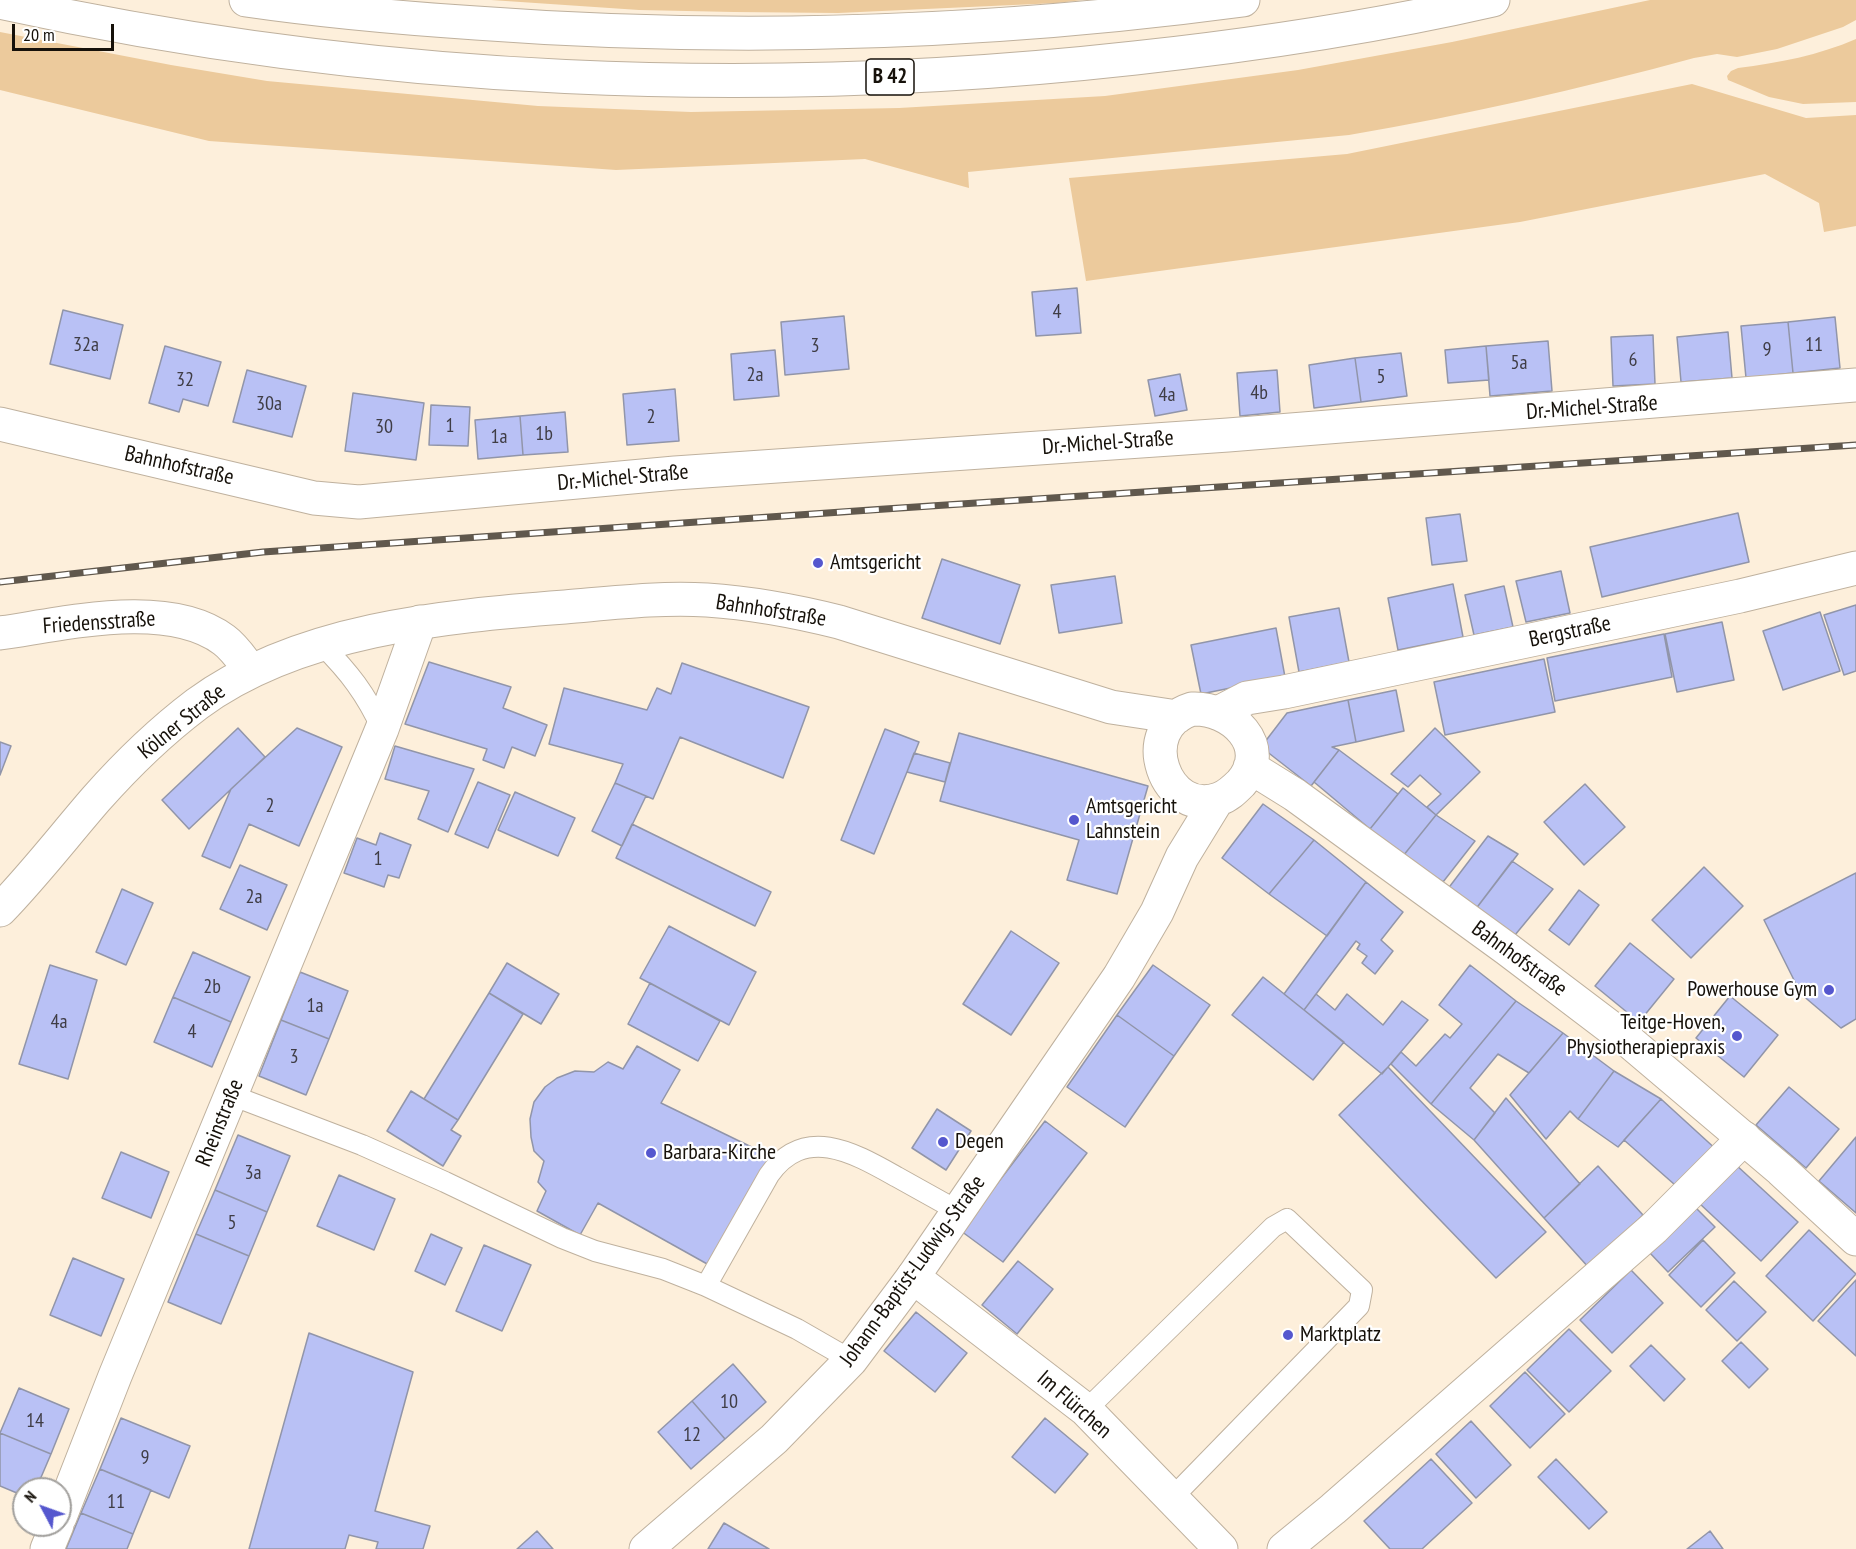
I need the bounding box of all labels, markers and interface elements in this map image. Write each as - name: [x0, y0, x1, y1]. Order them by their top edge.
- scale bar: [15, 12, 117, 50]
- text: 20 m: [23, 23, 55, 46]
- road number: B 42: [866, 59, 914, 95]
- house number: 4: [1053, 300, 1061, 324]
- house number: 32a: [73, 333, 99, 357]
- house number: 11: [1805, 333, 1823, 357]
- house number: 3: [811, 334, 819, 358]
- house number: 9: [1763, 338, 1771, 362]
- house number: 6: [1629, 348, 1637, 372]
- house number: 5a: [1511, 351, 1527, 375]
- house number: 2a: [747, 363, 763, 387]
- house number: 5: [1377, 365, 1385, 389]
- house number: 32: [176, 368, 194, 392]
- house number: 4b: [1250, 381, 1268, 405]
- house number: 4a: [1159, 383, 1175, 407]
- street label: Dr.-Michel-Straße: [1525, 390, 1659, 426]
- house number: 30a: [256, 392, 282, 416]
- house number: 2: [647, 405, 655, 429]
- house number: 1: [446, 414, 454, 438]
- house number: 30: [375, 415, 393, 439]
- house number: 1b: [535, 422, 553, 446]
- house number: 1a: [491, 425, 507, 449]
- street label: Dr.-Michel-Straße: [1041, 425, 1175, 461]
- street label: Bahnhofstraße: [122, 441, 236, 491]
- street label: Dr.-Michel-Straße: [556, 459, 690, 497]
- place label: Amtsgericht: [830, 550, 921, 576]
- marker: Amtsgericht: [811, 556, 825, 570]
- street label: Bahnhofstraße: [714, 589, 828, 633]
- street label: Friedensstraße: [42, 606, 156, 640]
- street label: Bergstraße: [1527, 610, 1613, 654]
- street label: Kölner Straße: [133, 679, 231, 765]
- house number: 2: [266, 794, 274, 818]
- place label: Amtsgericht Lahnstein: [1086, 794, 1177, 846]
- marker: Amtsgericht Lahnstein: [1067, 813, 1081, 827]
- house number: 1: [374, 847, 382, 871]
- house number: 2a: [246, 885, 262, 909]
- street label: Bahnhofstraße: [1466, 916, 1572, 1002]
- house number: 2b: [203, 975, 221, 999]
- place label: Powerhouse Gym: [1687, 977, 1817, 1003]
- marker: Powerhouse Gym: [1822, 983, 1836, 997]
- house number: 1a: [307, 994, 323, 1018]
- house number: 4a: [51, 1010, 67, 1034]
- place label: Teitge-Hoven, Physiotherapiepraxis: [1567, 1010, 1725, 1062]
- house number: 4: [188, 1020, 196, 1044]
- marker: Teitge-Hoven, Physiotherapiepraxis: [1730, 1029, 1744, 1043]
- house number: 3: [290, 1045, 298, 1069]
- street label: Rheinstraße: [191, 1075, 249, 1171]
- place label: Degen: [955, 1129, 1004, 1155]
- marker: Degen: [936, 1135, 950, 1149]
- place label: Barbara-Kirche: [663, 1140, 776, 1166]
- marker: Barbara-Kirche: [644, 1146, 658, 1160]
- house number: 3a: [245, 1161, 261, 1185]
- street label: Johann-Baptist-Ludwig-Straße: [835, 1170, 991, 1372]
- house number: 5: [228, 1211, 236, 1235]
- place label: Marktplatz: [1300, 1322, 1381, 1348]
- marker: Marktplatz: [1281, 1328, 1295, 1342]
- street label: Im Flürchen: [1031, 1365, 1117, 1445]
- house number: 10: [720, 1390, 738, 1414]
- house number: 14: [26, 1409, 44, 1433]
- house number: 12: [683, 1423, 701, 1447]
- house number: 9: [141, 1446, 149, 1470]
- north arrow: [12, 1477, 72, 1537]
- text: N: [20, 1487, 40, 1506]
- house number: 11: [107, 1490, 125, 1514]

